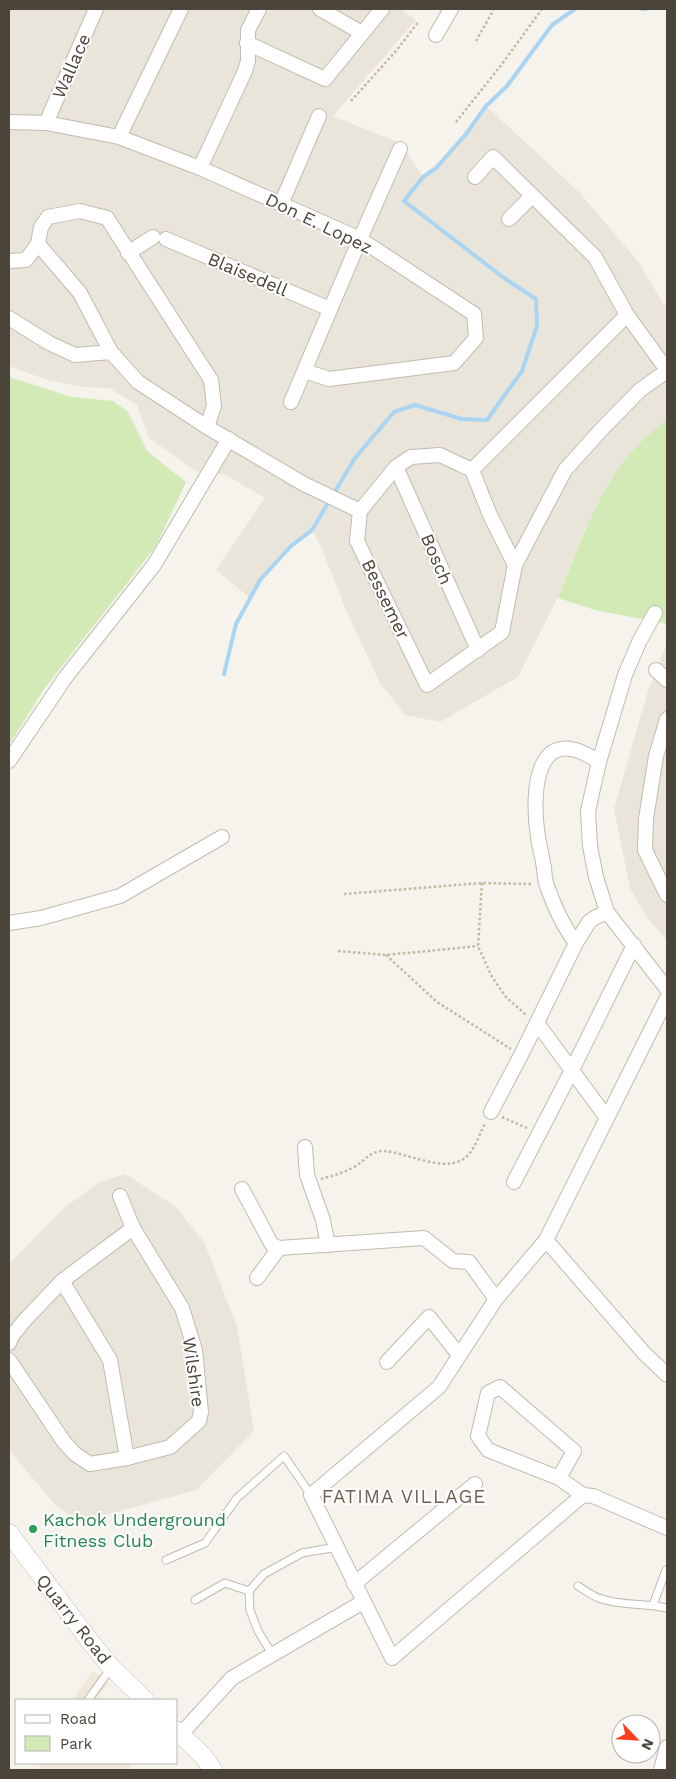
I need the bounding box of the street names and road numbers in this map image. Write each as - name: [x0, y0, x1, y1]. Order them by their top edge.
- street label: Wallace: [47, 30, 95, 102]
- street label: Don E. Lopez: [262, 188, 376, 258]
- street label: Blaisedell: [205, 248, 292, 300]
- street label: Bosch: [417, 530, 457, 588]
- street label: Bessemer: [358, 556, 414, 642]
- street label: Wilshire: [179, 1336, 209, 1408]
- street label: Quarry Road: [32, 1570, 116, 1668]

